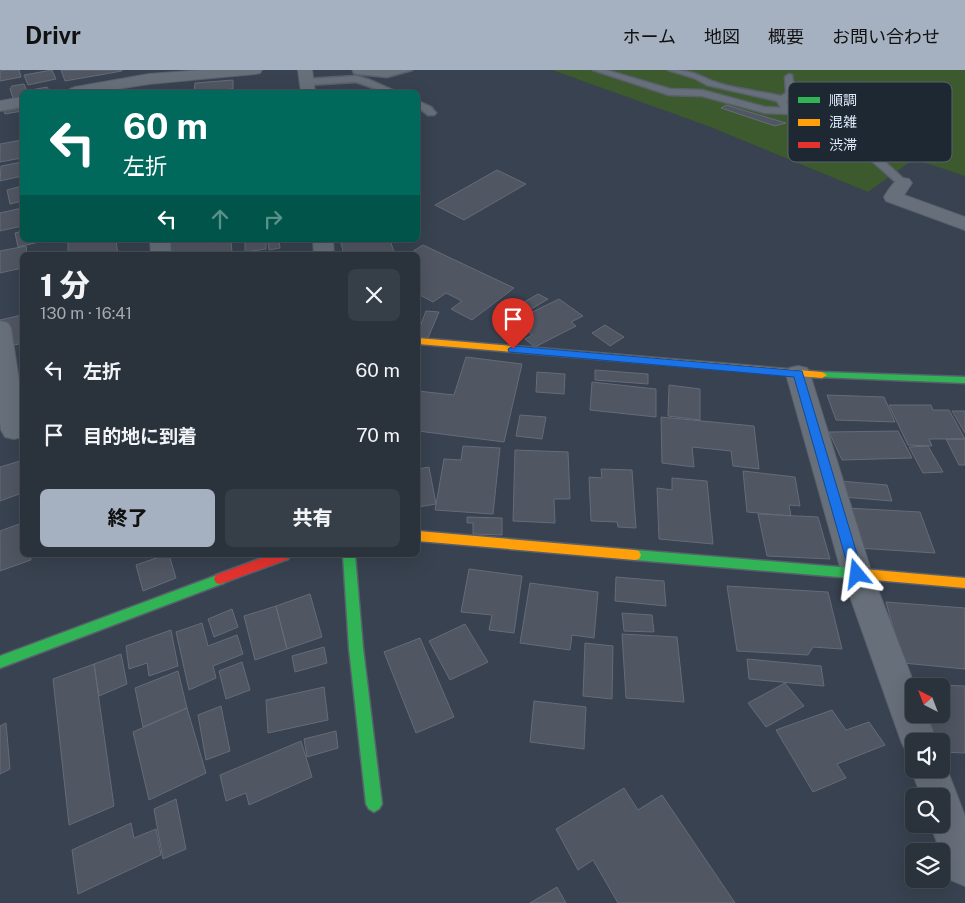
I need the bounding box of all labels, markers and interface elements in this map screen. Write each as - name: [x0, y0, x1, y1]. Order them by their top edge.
- text: Drivr: [25, 21, 81, 49]
- text: ホーム: [623, 26, 676, 47]
- text: 地図: [704, 26, 740, 47]
- text: 概要: [768, 26, 804, 47]
- text: お問い合わせ: [832, 26, 940, 47]
- legend: [788, 82, 952, 162]
- text: 順調: [829, 92, 857, 108]
- text: 60 m: [123, 106, 208, 147]
- icon: left: [40, 110, 105, 175]
- text: 混雑: [829, 114, 857, 130]
- text: 渋滞: [829, 137, 857, 153]
- text: 左折: [123, 153, 167, 179]
- icon: left: [153, 205, 181, 233]
- icon: ahead: [206, 205, 234, 233]
- icon: right: [259, 205, 287, 233]
- text: 1 分: [40, 267, 90, 303]
- button: close: [348, 269, 400, 321]
- pin: [492, 298, 534, 349]
- text: 130 m · 16:41: [40, 304, 132, 323]
- icon: arrive: [499, 305, 527, 333]
- icon: left: [40, 356, 68, 384]
- text: 60 m: [356, 359, 400, 381]
- text: 左折: [83, 360, 121, 382]
- icon: arrive: [40, 421, 68, 449]
- text: 70 m: [356, 424, 400, 446]
- text: 目的地に到着: [83, 425, 197, 447]
- button: 終了: [40, 489, 215, 547]
- button: 共有: [225, 489, 400, 547]
- position arrow: [830, 547, 882, 599]
- north arrow: [905, 678, 950, 722]
- map controls: [905, 678, 950, 888]
- button: sound: [905, 733, 950, 778]
- button: search: [905, 788, 950, 833]
- button: layers: [905, 843, 950, 888]

